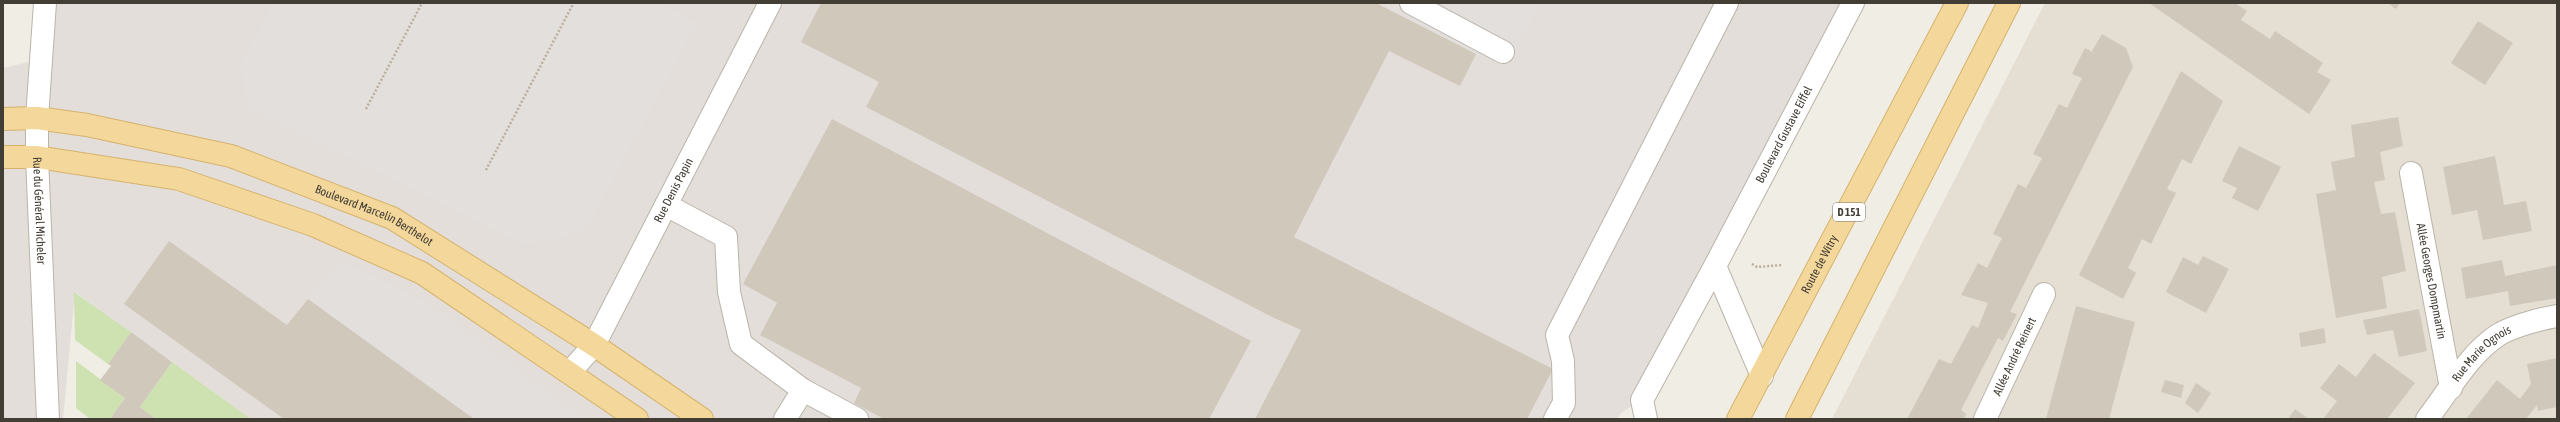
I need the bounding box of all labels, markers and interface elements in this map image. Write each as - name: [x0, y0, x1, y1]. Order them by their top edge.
- street label: Boulevard Gustave Eiffel: [1753, 83, 1815, 185]
- street label: Rue Denis Papin: [651, 156, 696, 225]
- street label: Rue du Général Micheler: [30, 157, 49, 265]
- street label: Boulevard Marcelin Berthelot: [313, 182, 436, 249]
- road number: D 151: [1833, 203, 1865, 221]
- street label: Allée Georges Dompmartin: [2413, 222, 2449, 340]
- street label: Route de Witry: [1798, 232, 1841, 296]
- street label: Allée André Reinert: [1990, 315, 2039, 398]
- street label: Rue Marie Ognois: [2449, 323, 2513, 384]

